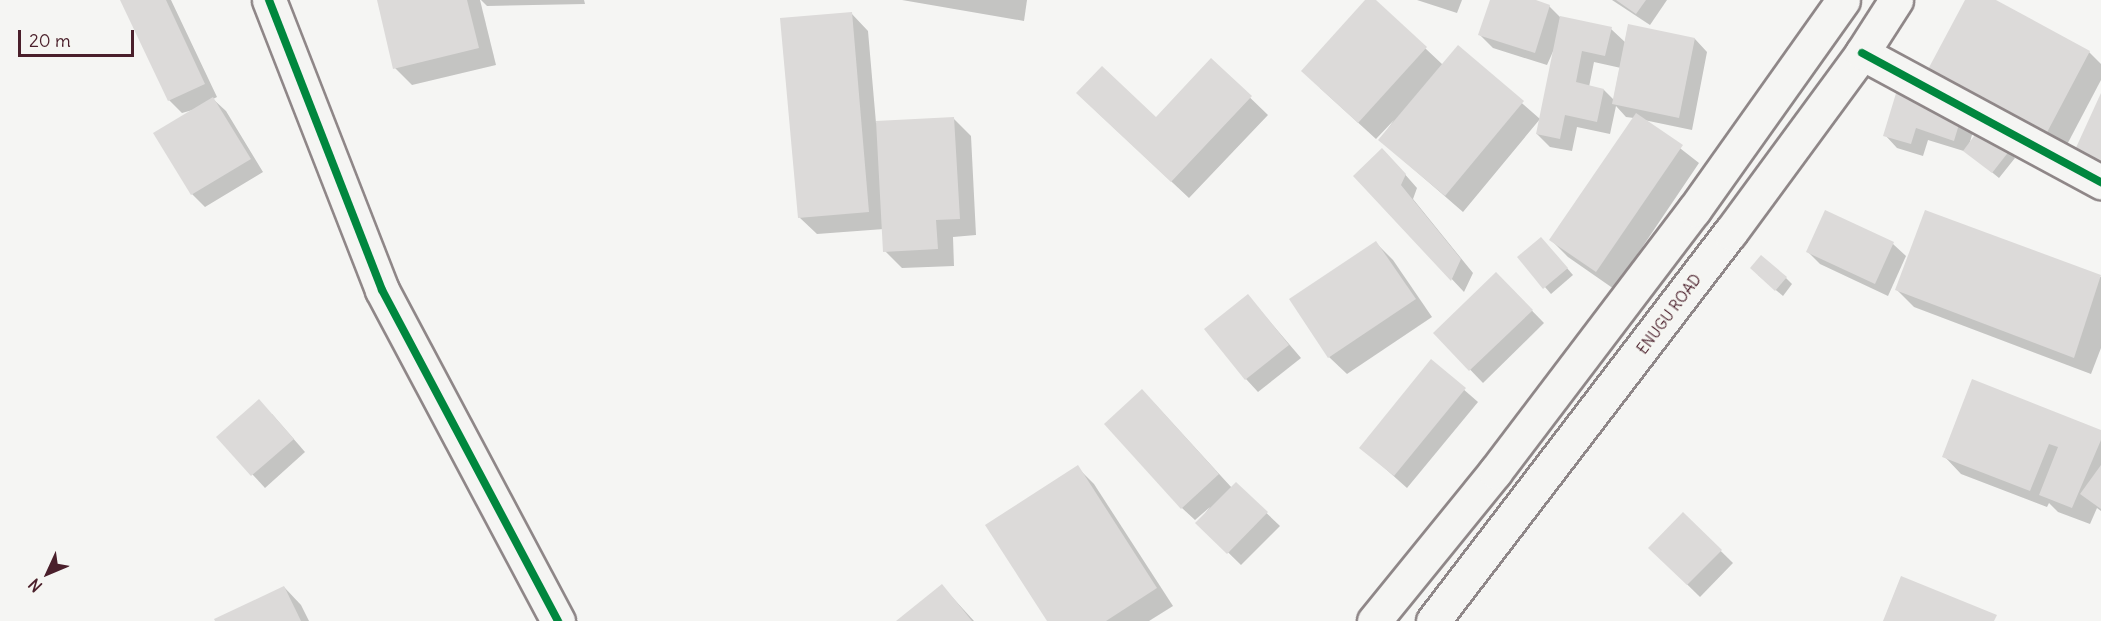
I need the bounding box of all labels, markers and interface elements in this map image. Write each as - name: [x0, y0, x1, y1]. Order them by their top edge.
- scale bar: [21, 18, 136, 56]
- text: 20 m: [29, 29, 71, 52]
- street label: ENUGU ROAD: [1633, 270, 1705, 358]
- north arrow: [18, 543, 78, 603]
- text: N: [24, 575, 46, 596]

